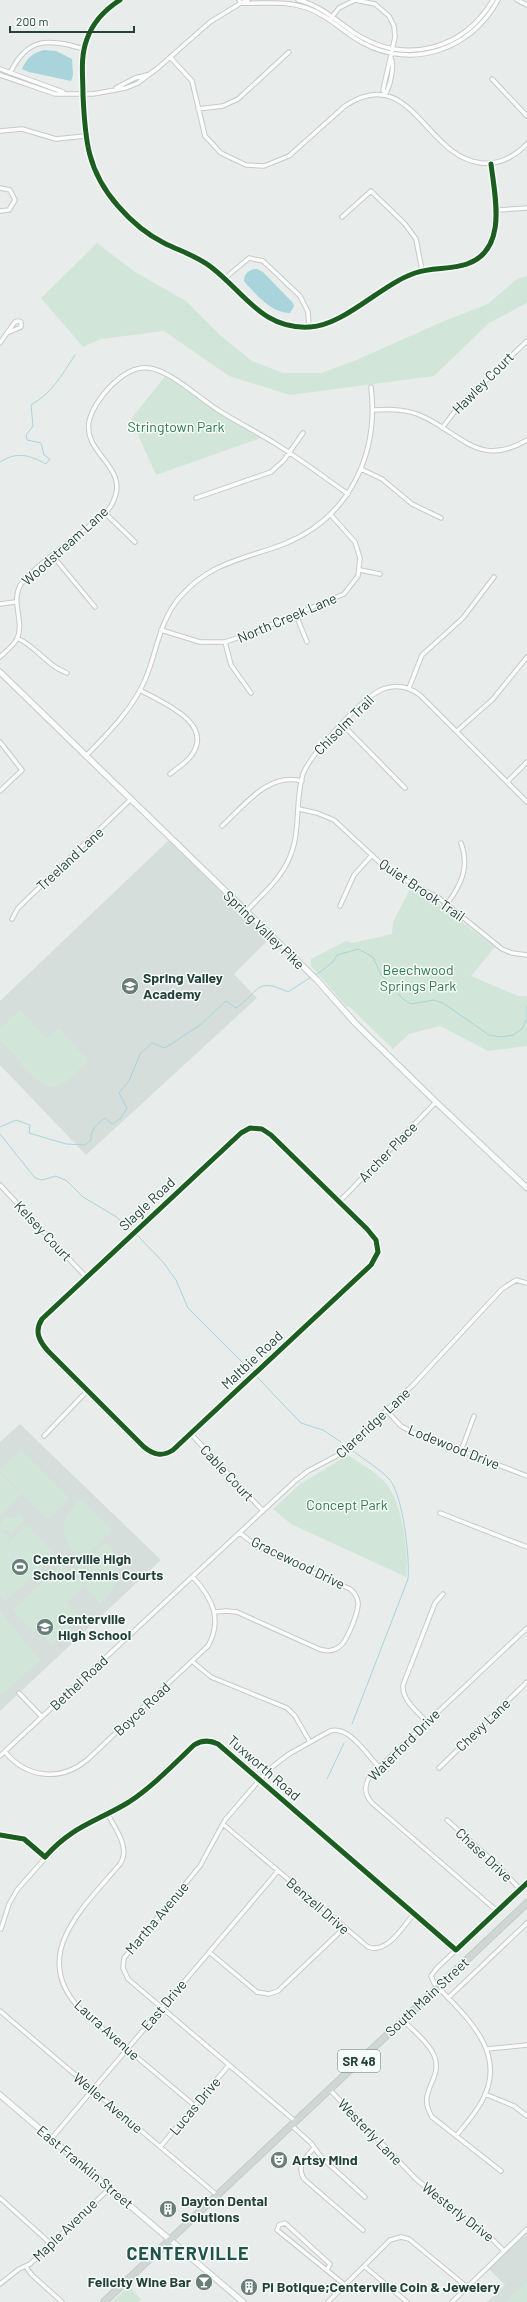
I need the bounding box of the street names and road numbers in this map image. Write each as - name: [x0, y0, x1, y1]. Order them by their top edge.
- street label: Hawley Court: [448, 348, 517, 417]
- street label: Woodstream Lane: [18, 502, 111, 589]
- street label: North Creek Lane: [235, 589, 339, 646]
- street label: Chisolm Trail: [310, 691, 377, 758]
- street label: Treeland Lane: [33, 823, 107, 894]
- street label: Quiet Brook Trail: [376, 855, 468, 924]
- street label: Spring Valley Pike: [220, 887, 308, 973]
- street label: Archer Place: [355, 1118, 420, 1185]
- street label: Slagle Road: [115, 1173, 178, 1234]
- street label: Kelsey Court: [11, 1197, 76, 1264]
- street label: Maltbie Road: [217, 1327, 286, 1392]
- street label: Clareridge Lane: [332, 1384, 413, 1461]
- street label: Lodewood Drive: [406, 1420, 502, 1473]
- street label: Cable Court: [197, 1441, 258, 1504]
- street label: Gracewood Drive: [249, 1533, 348, 1593]
- street label: Bethel Road: [46, 1651, 111, 1714]
- street label: Boyce Road: [110, 1678, 173, 1739]
- street label: Chevy Lane: [452, 1695, 513, 1755]
- street label: Waterford Drive: [364, 1705, 443, 1784]
- street label: Tuxworth Road: [225, 1731, 304, 1804]
- street label: Chase Drive: [452, 1824, 516, 1885]
- street label: Benzell Drive: [283, 1874, 353, 1938]
- street label: Martha Avenue: [121, 1878, 192, 1957]
- street label: South Main Street: [381, 1954, 472, 2040]
- street label: East Drive: [137, 1976, 190, 2034]
- street label: Laura Avenue: [71, 1996, 144, 2063]
- road number: SR 48: [338, 2050, 380, 2072]
- street label: Weller Avenue: [70, 2069, 146, 2137]
- street label: Lucas Drive: [165, 2073, 224, 2138]
- street label: Westerly Lane: [335, 2095, 406, 2168]
- street label: East Franklin Street: [34, 2121, 137, 2212]
- street label: Westerly Drive: [419, 2178, 498, 2245]
- street label: Maple Avenue: [29, 2195, 100, 2265]

